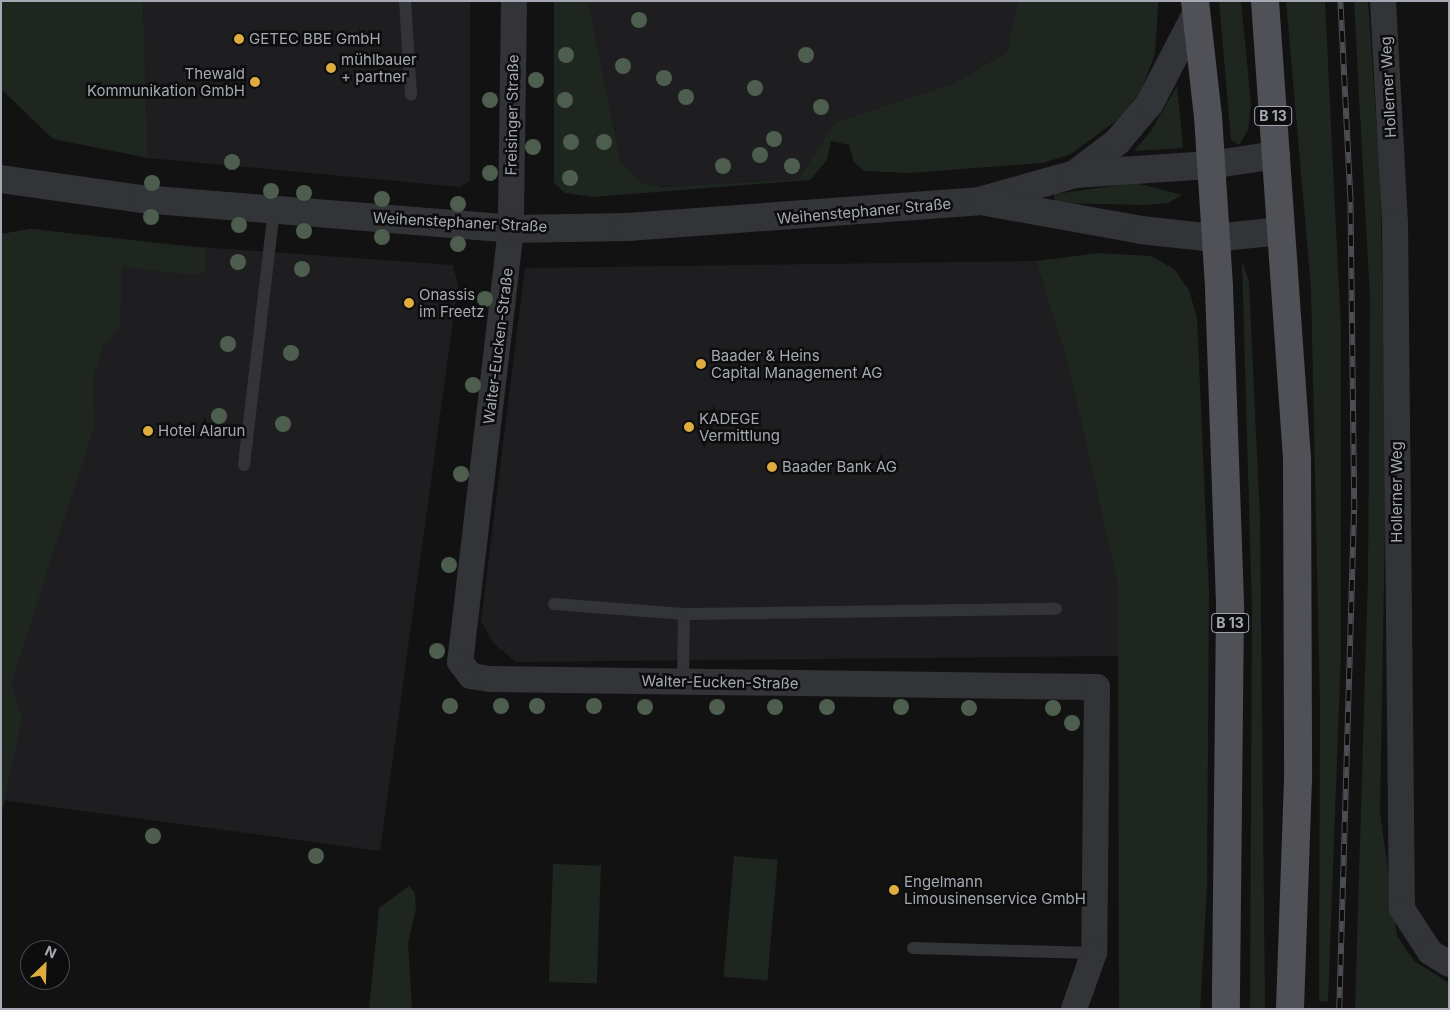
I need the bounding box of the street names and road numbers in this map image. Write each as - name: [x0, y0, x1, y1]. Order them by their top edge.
- street label: Hollerner Weg: [1376, 36, 1400, 138]
- street label: Freisinger Straße: [502, 54, 522, 176]
- road number: B 13: [1253, 104, 1293, 128]
- street label: Weihenstephaner Straße: [776, 194, 952, 228]
- street label: Weihenstephaner Straße: [372, 208, 548, 236]
- street label: Walter-Eucken-Straße: [479, 267, 517, 425]
- street label: Hollerner Weg: [1388, 441, 1406, 543]
- road number: B 13: [1210, 612, 1250, 634]
- street label: Walter-Eucken-Straße: [641, 672, 799, 692]

